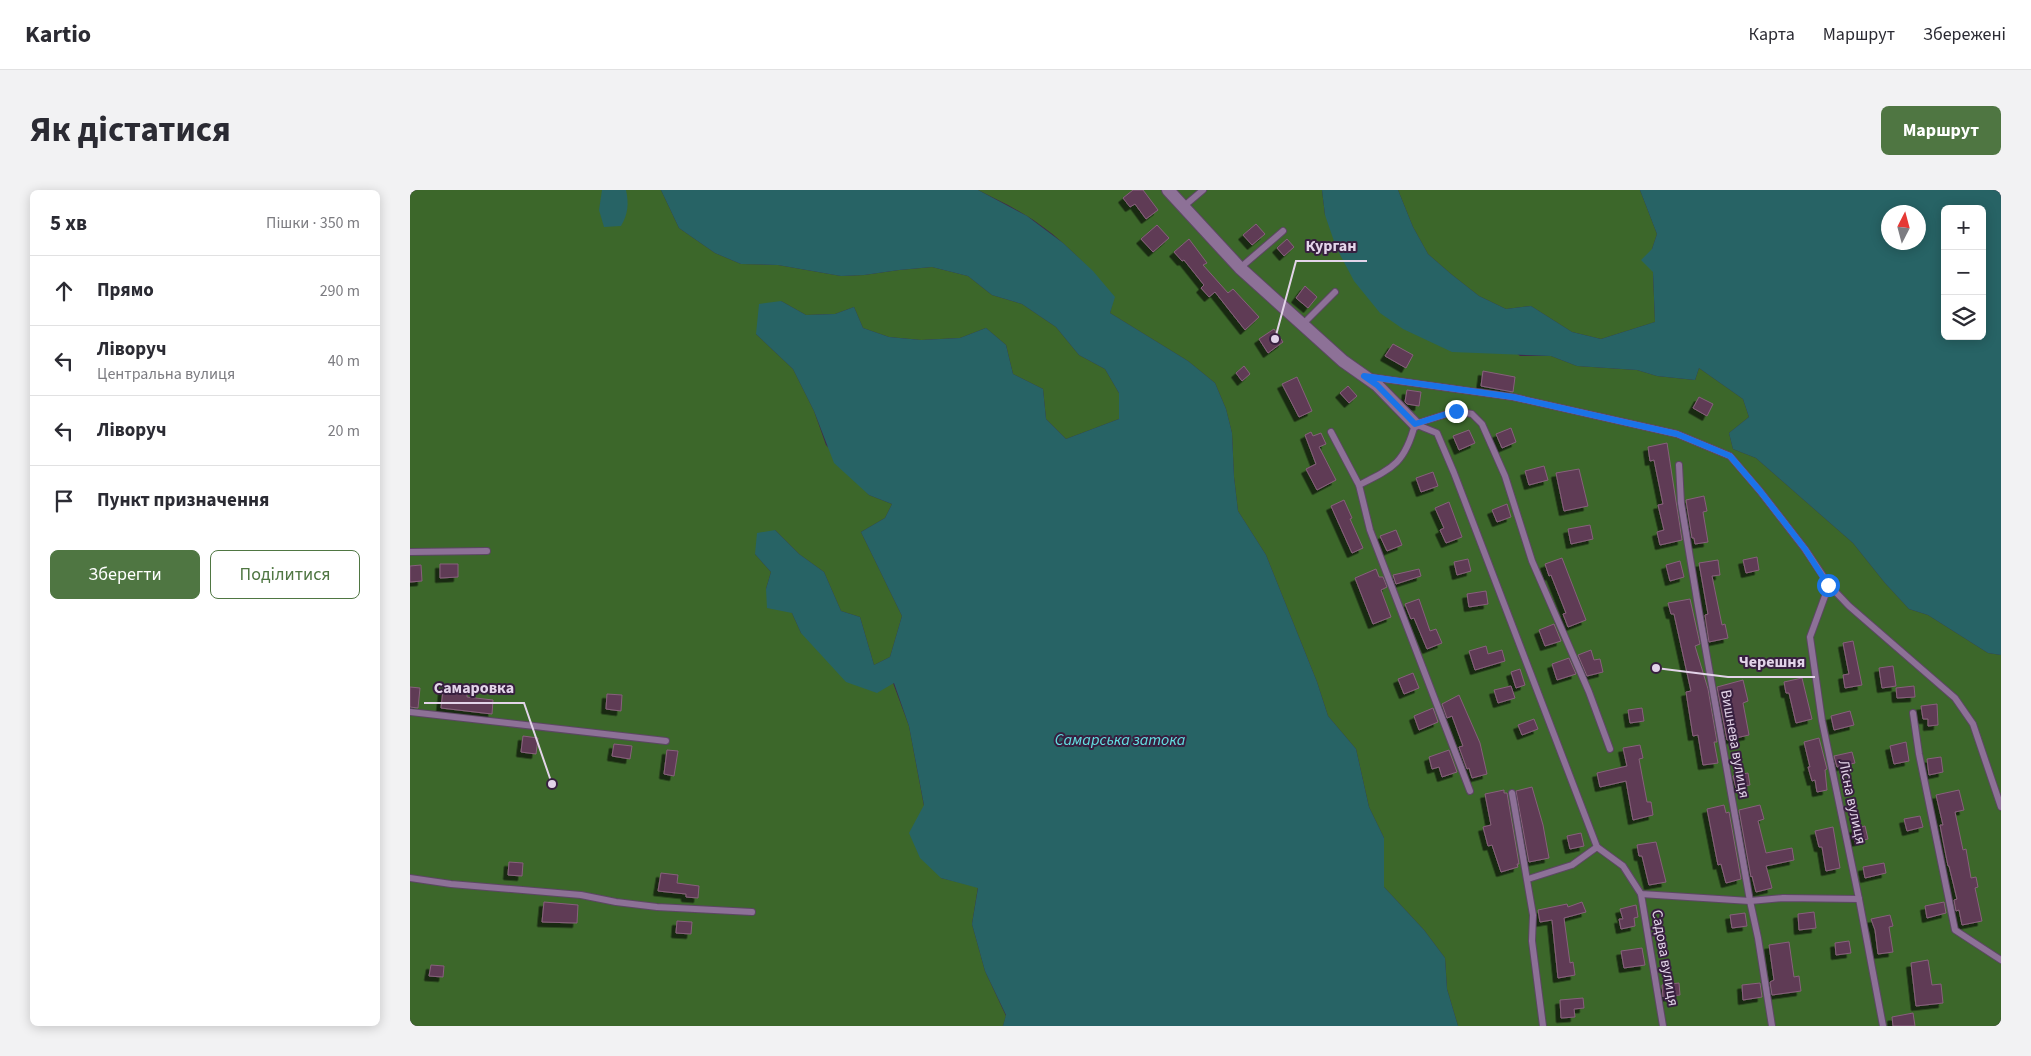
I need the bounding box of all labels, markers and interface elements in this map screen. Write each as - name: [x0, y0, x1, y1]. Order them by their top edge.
- text: Kartio: [25, 17, 91, 52]
- text: Карта: [1749, 22, 1795, 47]
- text: Маршрут: [1823, 22, 1895, 47]
- text: Збережені: [1923, 22, 2006, 47]
- text: Як дістатися: [30, 105, 231, 155]
- button: Маршрут: [1881, 106, 2001, 155]
- north arrow: [1881, 205, 1926, 250]
- map controls: [1941, 205, 1986, 340]
- button: +: [1941, 205, 1986, 250]
- text: 5 хв: [50, 208, 87, 238]
- text: Пішки · 350 m: [266, 212, 360, 234]
- callout: Курган: [1296, 230, 1367, 261]
- text: Курган: [1306, 235, 1356, 257]
- button: −: [1941, 250, 1986, 295]
- icon: ahead: [50, 277, 78, 305]
- text: Прямо: [97, 277, 154, 304]
- text: 290 m: [320, 280, 360, 302]
- button: layers: [1941, 295, 1986, 340]
- text: Ліворуч: [97, 336, 166, 363]
- icon: left: [50, 347, 78, 375]
- text: 40 m: [328, 350, 360, 372]
- text: Центральна вулиця: [97, 363, 235, 385]
- route end: [1445, 400, 1468, 423]
- icon: left: [50, 417, 78, 445]
- text: Ліворуч: [97, 417, 166, 444]
- text: 20 m: [328, 420, 360, 442]
- icon: arrive: [50, 487, 78, 515]
- text: Пункт призначення: [97, 487, 269, 514]
- button: Зберегти: [50, 550, 200, 599]
- button: Поділитися: [210, 550, 360, 599]
- route start: [1817, 574, 1840, 597]
- callout: Черешня: [1728, 646, 1815, 677]
- text: Черешня: [1739, 651, 1805, 673]
- callout: Самаровка: [424, 672, 524, 703]
- text: Самаровка: [434, 677, 514, 699]
- street label: Вишнева вулиця: [1715, 688, 1755, 800]
- water label: Самарська затока: [1055, 729, 1186, 751]
- street label: Лісна вулиця: [1833, 758, 1871, 846]
- street label: Садова вулиця: [1646, 908, 1684, 1008]

